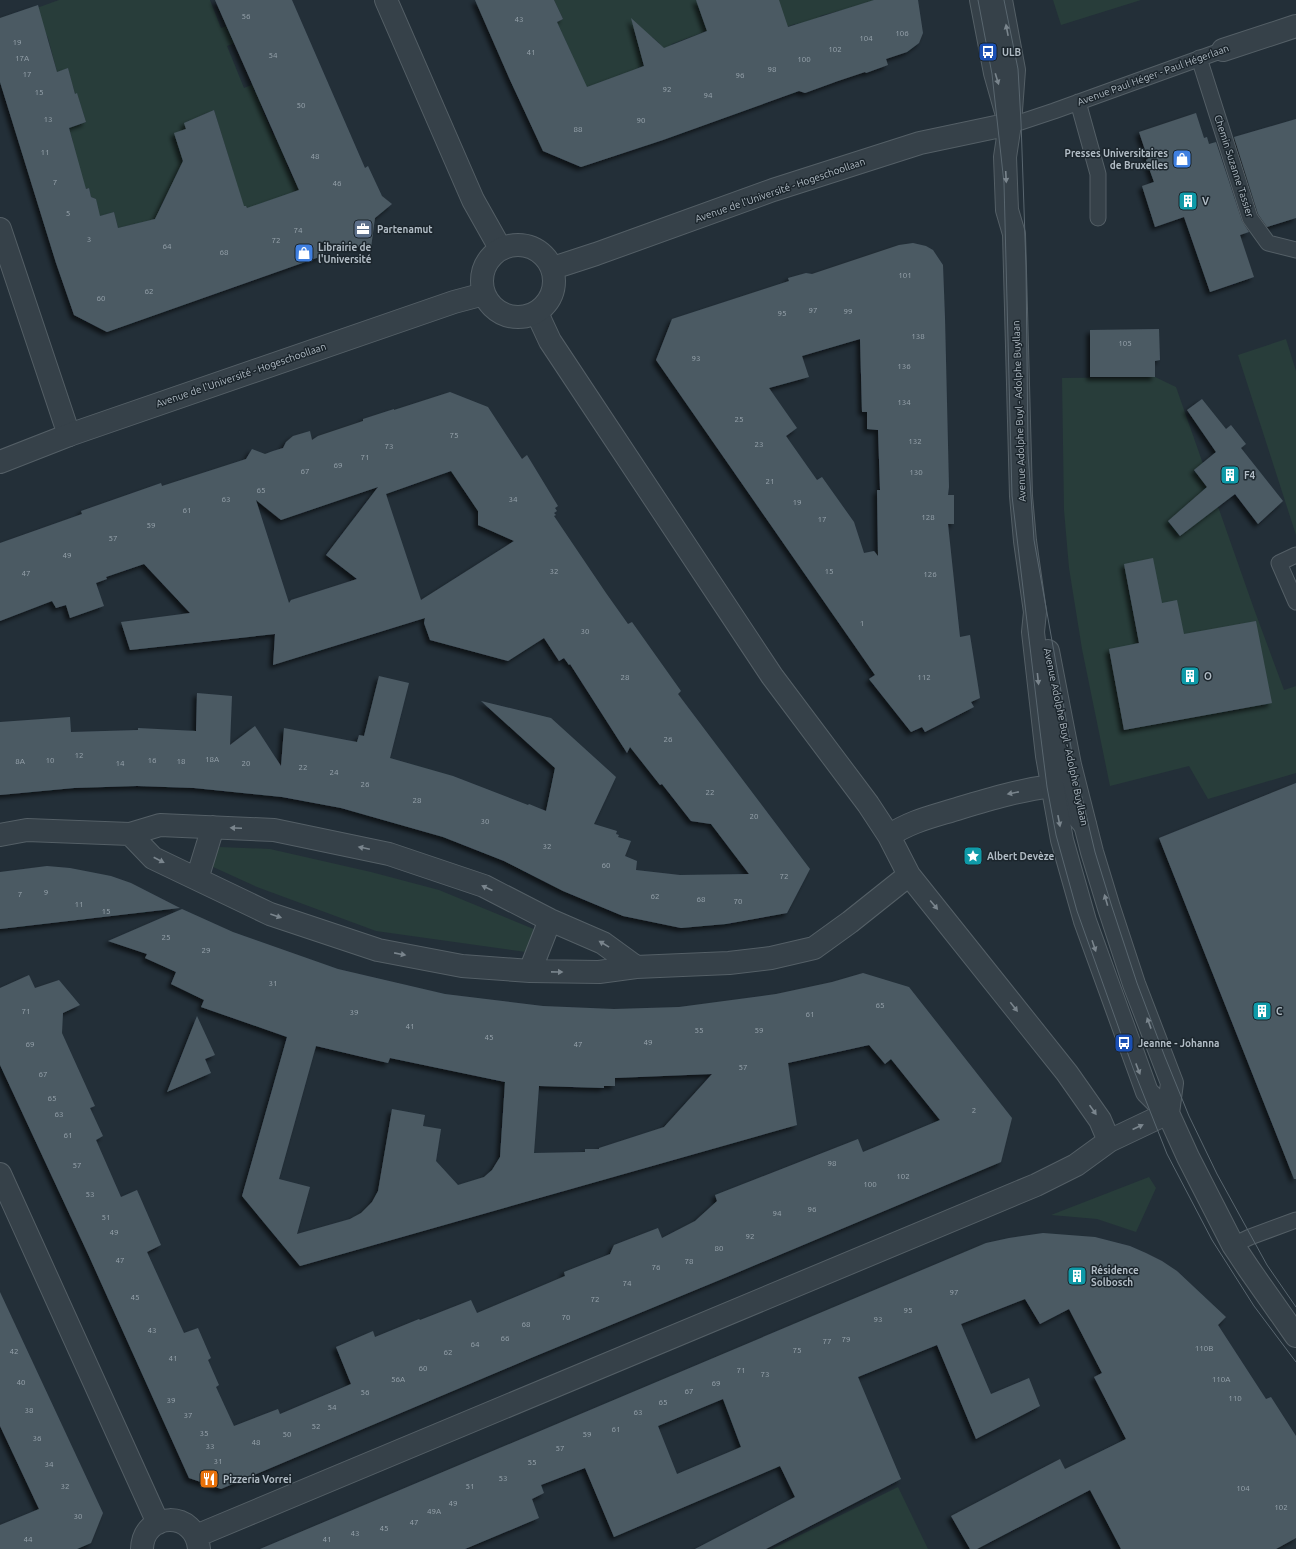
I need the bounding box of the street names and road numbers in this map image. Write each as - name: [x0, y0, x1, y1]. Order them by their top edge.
- street label: Avenue Paul Héger - Paul Hégerlaan: [1076, 42, 1230, 108]
- street label: Chemin Suzanne Tassier: [1212, 113, 1256, 219]
- street label: Avenue de l'Université - Hogeschoollaan: [693, 156, 867, 224]
- street label: Avenue Adolphe Buyl - Adolphe Buyllaan: [1010, 320, 1028, 502]
- street label: Avenue de l'Université - Hogeschoollaan: [154, 341, 328, 409]
- street label: Avenue Adolphe Buyl - Adolphe Buyllaan: [1042, 647, 1090, 827]

